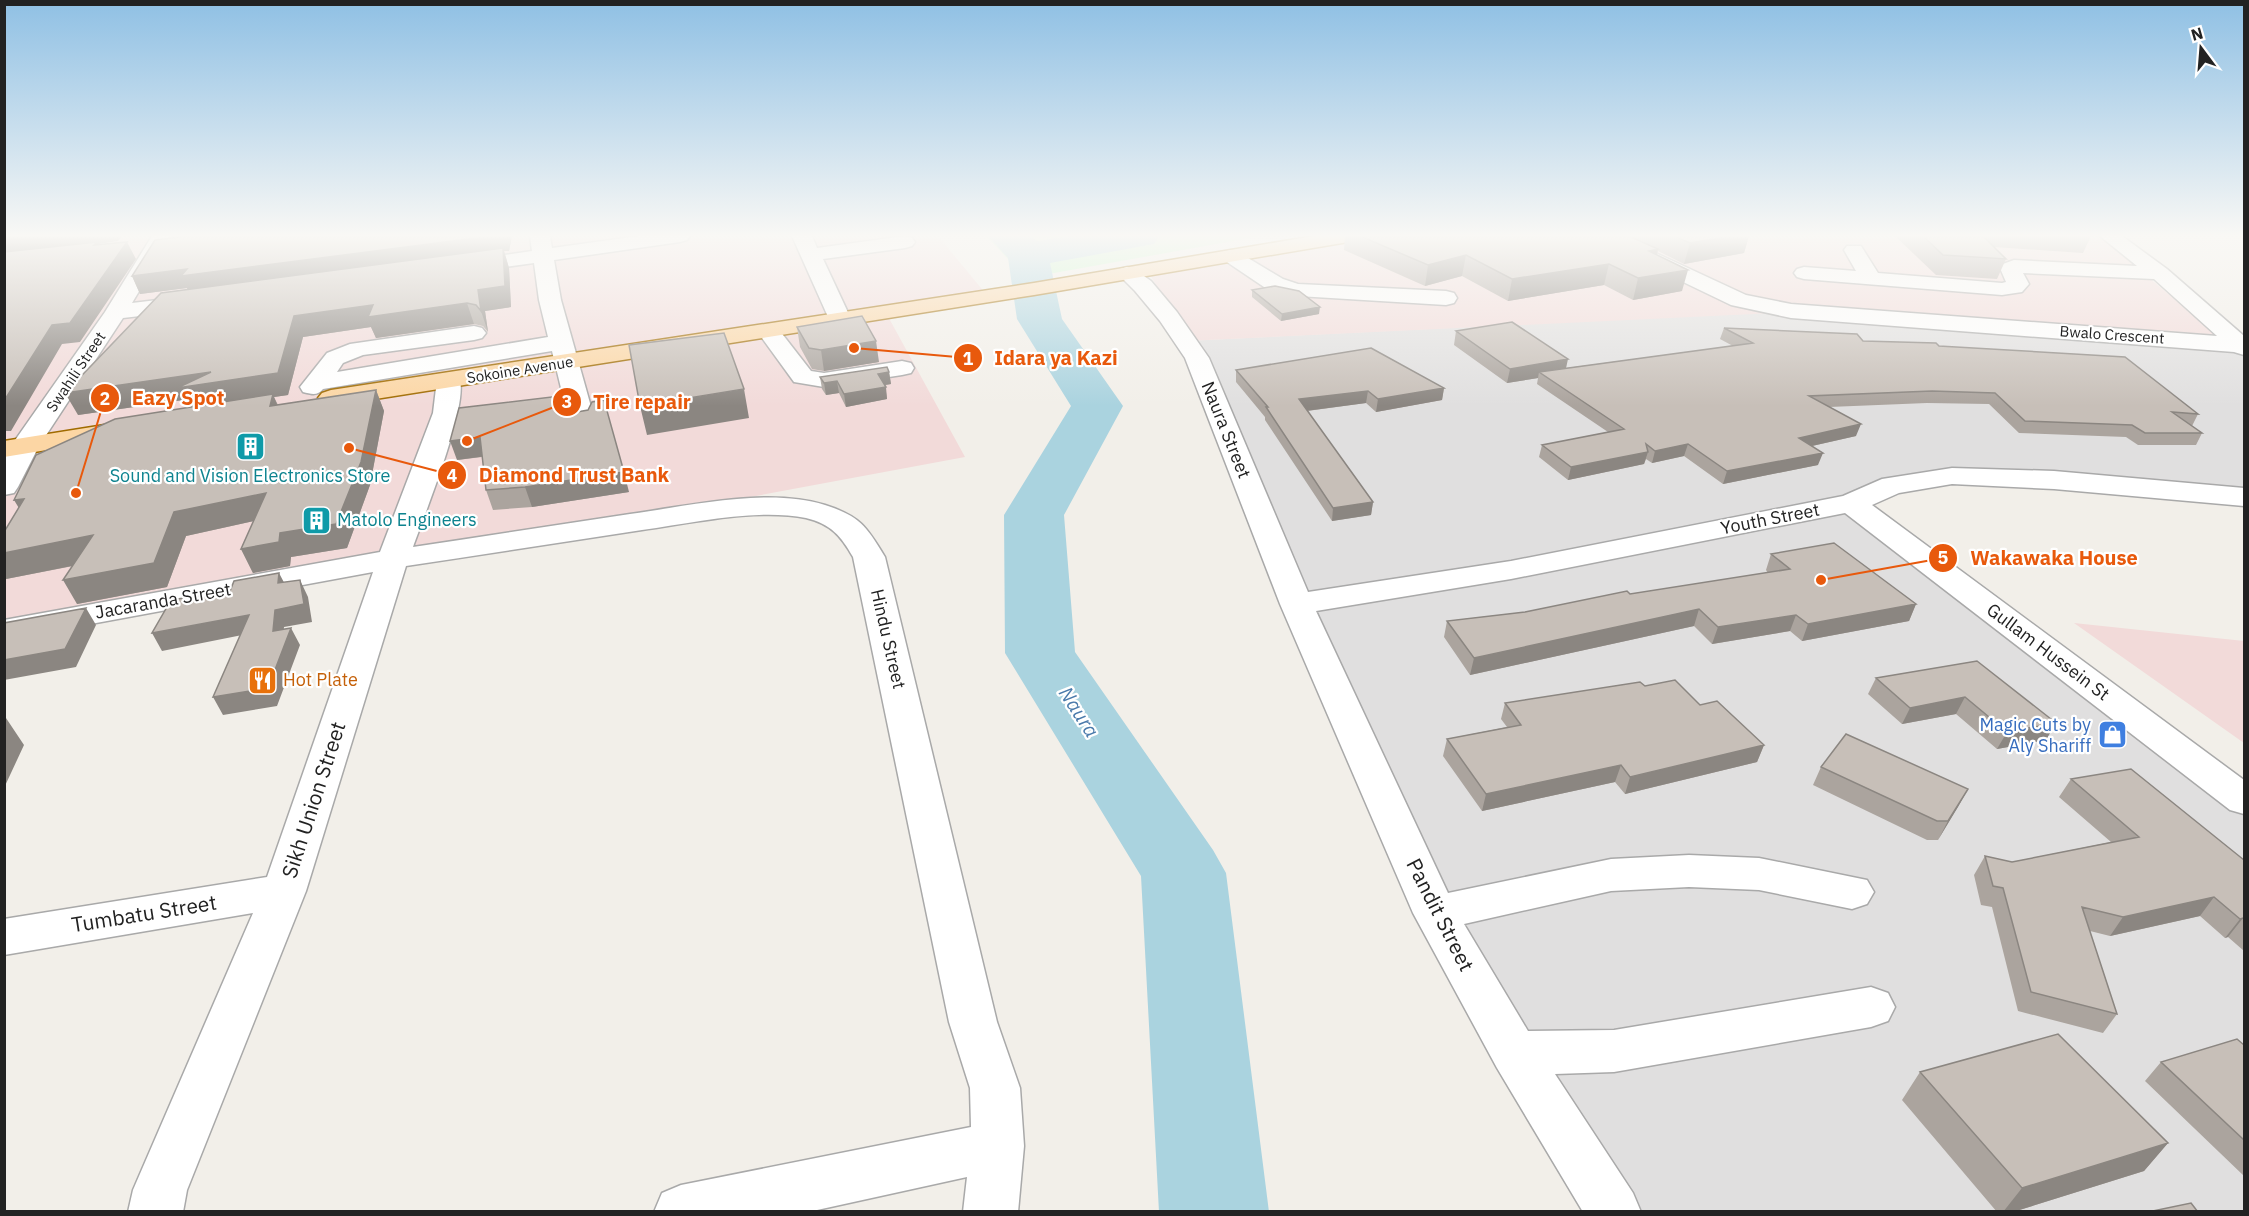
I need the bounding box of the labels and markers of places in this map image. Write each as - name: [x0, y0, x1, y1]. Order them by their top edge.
- callout: Idara ya Kazi: [953, 339, 1130, 377]
- callout: Eazy Spot: [90, 379, 237, 417]
- callout: Tire repair: [552, 383, 703, 421]
- building icon: Sound and Vision Electronics Store: [234, 431, 266, 463]
- callout: Diamond Trust Bank: [437, 456, 681, 494]
- place label: Sound and Vision Electronics Store: [110, 464, 390, 487]
- building icon: Matolo Engineers: [300, 504, 332, 536]
- place label: Matolo Engineers: [337, 508, 477, 531]
- callout: Wakawaka House: [1928, 539, 2150, 577]
- restaurant icon: Hot Plate: [246, 664, 278, 696]
- place label: Hot Plate: [283, 668, 358, 691]
- place label: Magic Cuts by Aly Shariff: [1979, 713, 2091, 757]
- shop icon: Magic Cuts by Aly Shariff: [2096, 719, 2128, 751]

